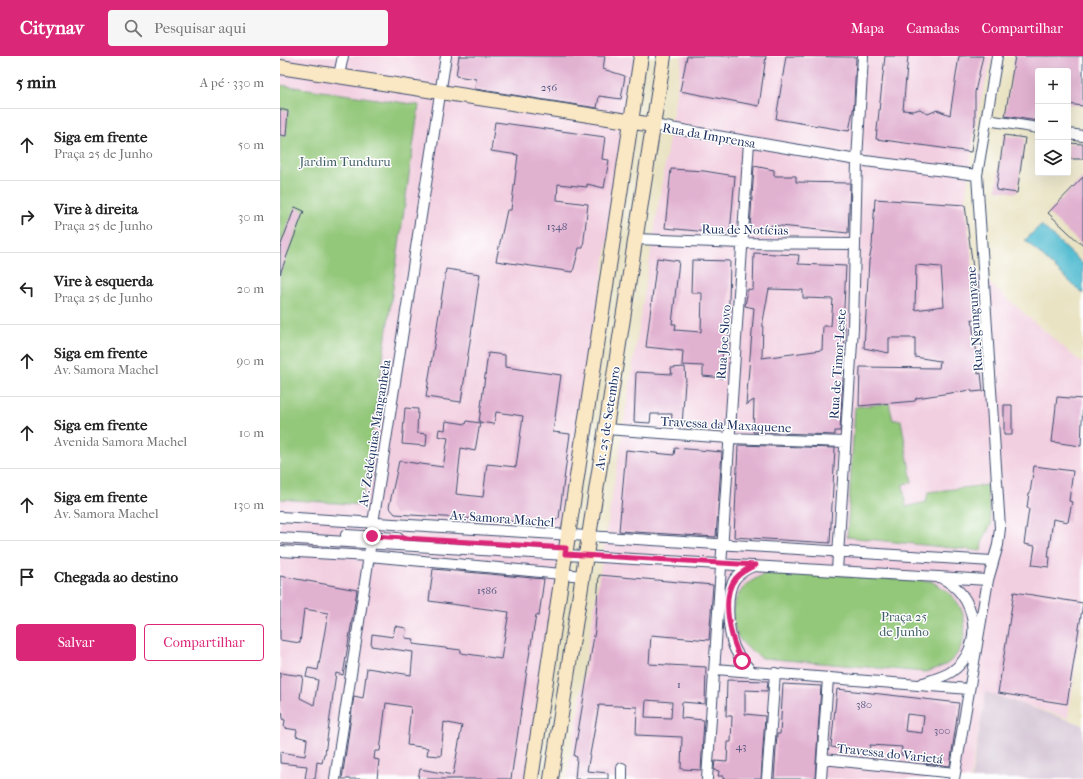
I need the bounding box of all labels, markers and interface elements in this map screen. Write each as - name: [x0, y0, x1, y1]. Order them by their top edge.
- search box: [108, 10, 388, 46]
- text: Citynav: [20, 17, 84, 39]
- icon: search: [122, 17, 144, 39]
- text: Pesquisar aqui: [154, 19, 246, 37]
- text: Mapa: [851, 20, 884, 37]
- text: Camadas: [906, 20, 960, 37]
- text: Compartilhar: [982, 20, 1063, 37]
- map controls: [1035, 68, 1071, 176]
- button: +: [1035, 68, 1071, 104]
- text: 5 min: [16, 72, 56, 92]
- text: A pé · 330 m: [200, 75, 264, 90]
- house number: 256: [541, 81, 557, 94]
- button: −: [1035, 104, 1071, 140]
- street label: Rua da Imprensa: [661, 120, 758, 151]
- text: Siga em frente: [54, 128, 147, 146]
- icon: ahead: [16, 134, 38, 156]
- text: 50 m: [238, 137, 264, 152]
- button: layers: [1035, 140, 1071, 176]
- text: Praça 25 de Junho: [54, 146, 153, 161]
- park label: Jardim Tunduru: [298, 154, 391, 169]
- text: Vire à direita: [54, 200, 138, 218]
- icon: right: [16, 206, 38, 228]
- text: 30 m: [238, 209, 264, 224]
- text: Praça 25 de Junho: [54, 218, 153, 233]
- house number: 1348: [547, 220, 567, 233]
- street label: Rua de Notícias: [702, 221, 789, 238]
- street label: Rua Ngungunyane: [963, 265, 986, 372]
- text: Vire à esquerda: [54, 272, 153, 290]
- icon: left: [16, 278, 38, 300]
- text: 20 m: [237, 281, 264, 296]
- text: Praça 25 de Junho: [54, 290, 153, 305]
- street label: Rua Joe Slovo: [713, 304, 734, 380]
- street label: Rua de Timor-Leste: [826, 308, 849, 420]
- text: Siga em frente: [54, 344, 147, 362]
- icon: ahead: [16, 350, 38, 372]
- text: 90 m: [236, 353, 264, 368]
- street label: Av. Zedéquias Manganhela: [355, 357, 394, 509]
- text: Av. Samora Machel: [54, 362, 159, 377]
- street label: Av. 25 de Setembro: [592, 365, 623, 472]
- street label: Travessa da Maxaquene: [660, 414, 792, 435]
- text: Siga em frente: [54, 416, 147, 434]
- icon: ahead: [16, 422, 38, 444]
- text: 10 m: [239, 425, 264, 440]
- text: Avenida Samora Machel: [54, 434, 187, 449]
- text: Siga em frente: [54, 488, 147, 506]
- icon: ahead: [16, 494, 38, 516]
- text: 130 m: [233, 497, 264, 512]
- text: Av. Samora Machel: [54, 506, 159, 521]
- street label: Av. Samora Machel: [448, 507, 555, 530]
- route end: [363, 527, 381, 545]
- icon: arrive: [16, 566, 38, 588]
- text: Chegada ao destino: [54, 568, 178, 586]
- house number: 1586: [477, 584, 497, 597]
- park label: Praça 25 de Junho: [879, 609, 929, 639]
- button: Salvar: [16, 624, 136, 661]
- button: Compartilhar: [144, 624, 264, 661]
- route start: [733, 652, 751, 670]
- house number: 1: [677, 678, 681, 691]
- house number: 380: [856, 698, 872, 711]
- house number: 300: [934, 724, 950, 737]
- house number: 43: [735, 740, 747, 753]
- street label: Travessa do Varietá: [836, 740, 945, 767]

